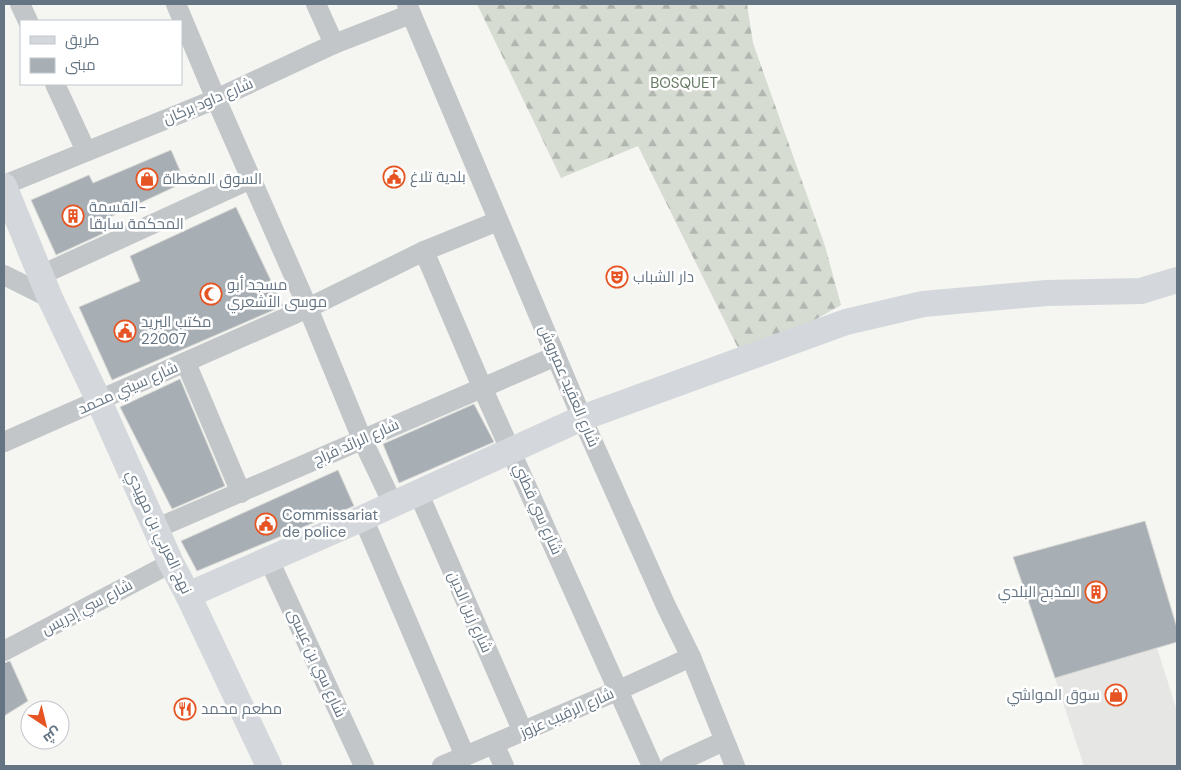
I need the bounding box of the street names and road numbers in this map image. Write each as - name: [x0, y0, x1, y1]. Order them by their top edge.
- street label: شارع داود بركان: [160, 73, 256, 130]
- street label: شارع العقيد عميروش: [533, 322, 604, 451]
- street label: شارع سيني محمد: [75, 357, 182, 421]
- street label: شارع الرائد فراج: [310, 414, 403, 471]
- street label: شارع سي قطني: [507, 460, 567, 559]
- street label: نهج العربي بن مهيدي: [120, 467, 197, 598]
- street label: شارع زين الدين: [442, 568, 497, 656]
- street label: شارع سي إدريس: [38, 575, 137, 641]
- street label: شارع سي بن عيسى: [281, 605, 351, 721]
- street label: شارع الرقيب عزوز: [516, 683, 618, 744]

